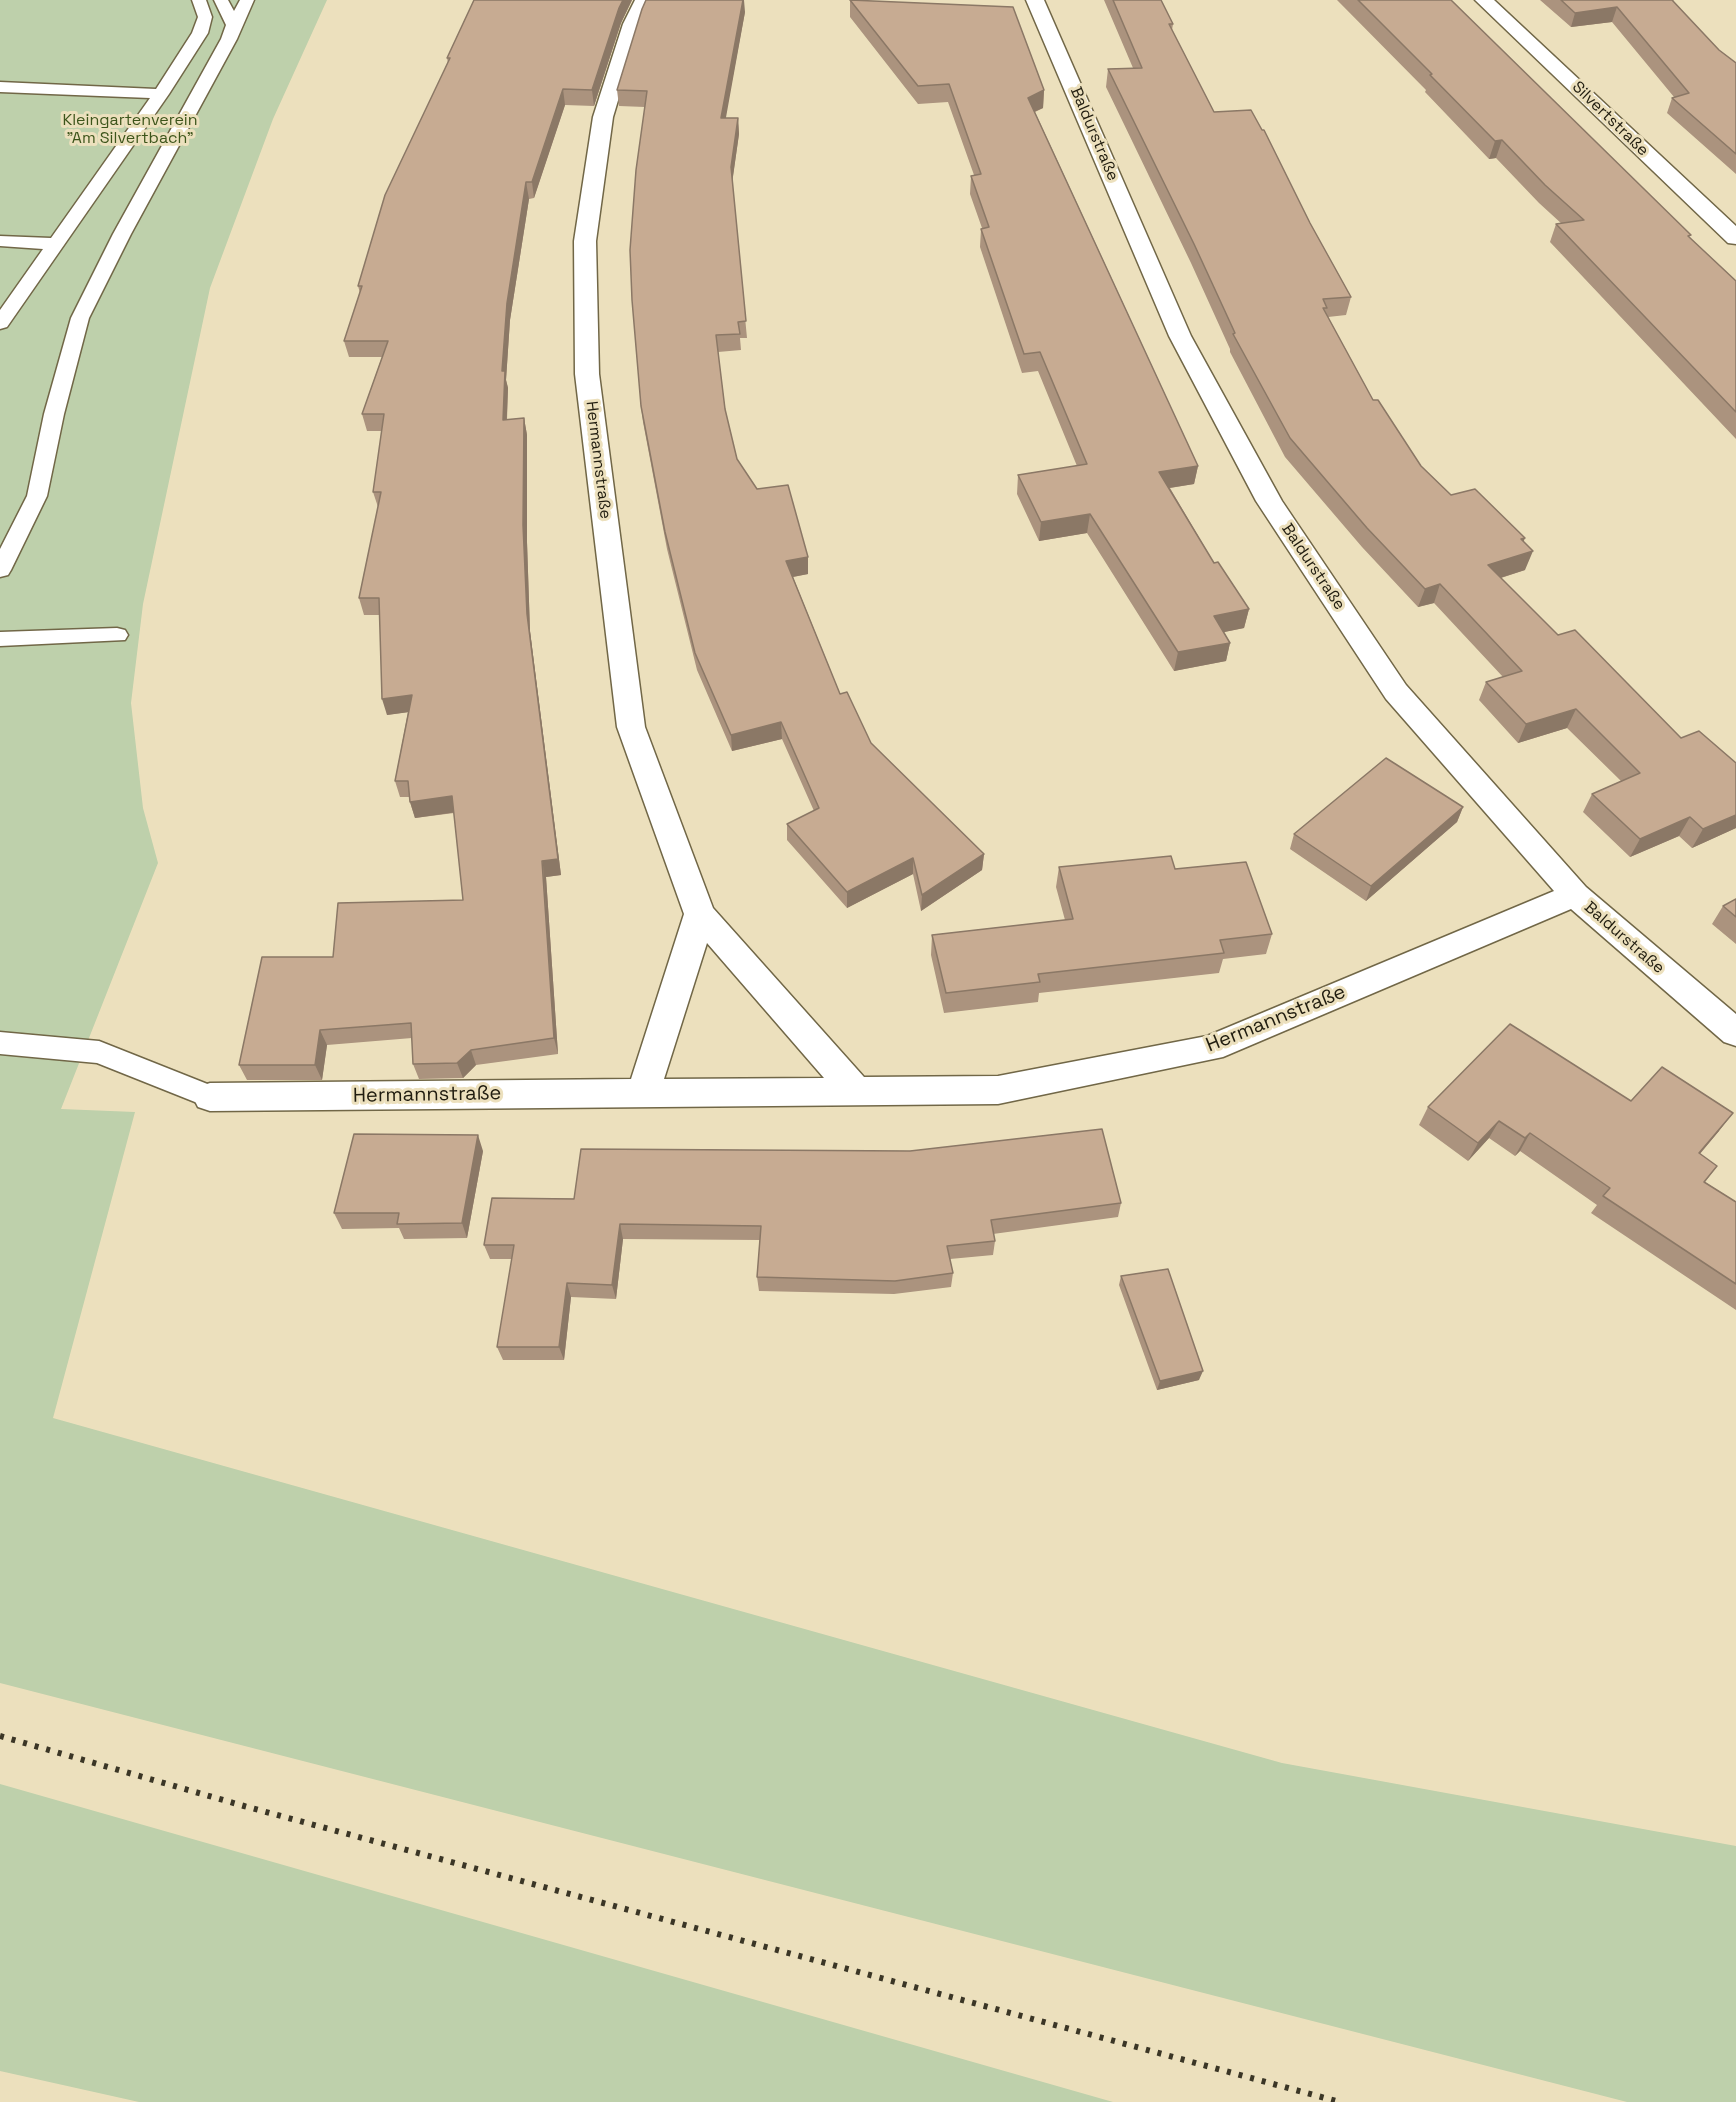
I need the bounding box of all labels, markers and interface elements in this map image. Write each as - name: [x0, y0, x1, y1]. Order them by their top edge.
- street label: Silvertstraße: [1568, 78, 1652, 160]
- street label: Baldurstraße: [1066, 84, 1122, 184]
- park label: Kleingartenverein "Am Silvertbach": [62, 111, 198, 149]
- street label: Hermannstraße: [581, 400, 615, 520]
- street label: Baldurstraße: [1277, 520, 1349, 614]
- street label: Baldurstraße: [1580, 898, 1668, 978]
- street label: Hermannstraße: [1203, 980, 1349, 1058]
- street label: Hermannstraße: [353, 1082, 501, 1108]

